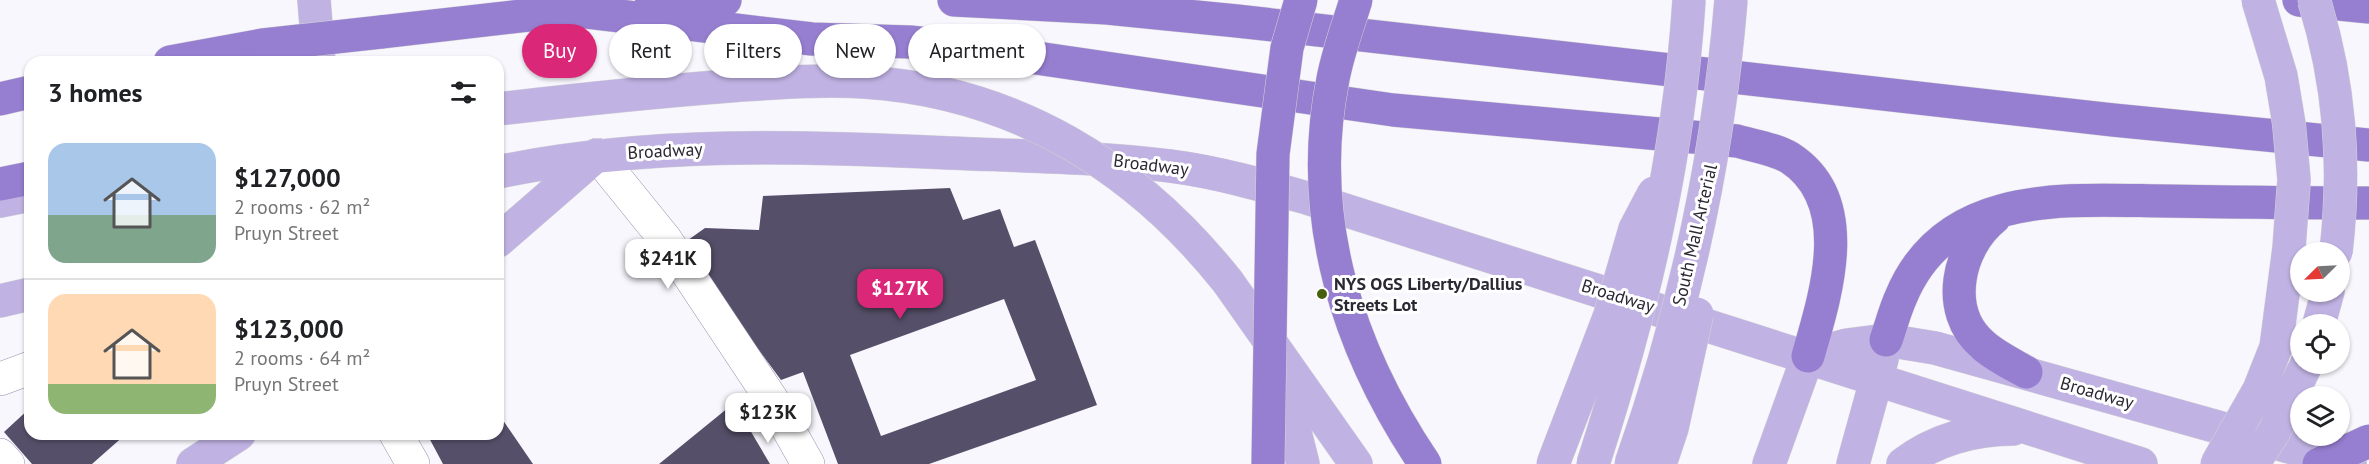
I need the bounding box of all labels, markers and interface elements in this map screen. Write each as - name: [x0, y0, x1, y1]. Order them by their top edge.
- chip: Buy: [522, 24, 597, 78]
- chip: Rent: [609, 24, 692, 78]
- chip: Filters: [704, 24, 802, 78]
- chip: New: [814, 24, 896, 78]
- chip: Apartment: [908, 24, 1046, 78]
- text: 3 homes: [48, 76, 143, 109]
- icon: filters: [447, 76, 480, 109]
- street label: Broadway: [627, 137, 704, 164]
- street label: Broadway: [1112, 148, 1190, 181]
- text: $127,000: [234, 161, 341, 194]
- street label: South Mall Arterial: [1667, 161, 1722, 308]
- icon: home: [96, 167, 168, 239]
- text: 2 rooms · 62 m²: [234, 194, 370, 220]
- text: Pruyn Street: [234, 220, 339, 246]
- pin: $241K: [626, 239, 710, 290]
- north arrow: [2290, 242, 2350, 302]
- map controls: [2290, 242, 2350, 446]
- text: $241K: [639, 245, 697, 271]
- pin: $127K: [858, 269, 942, 320]
- place label: NYS OGS Liberty/Dallius Streets Lot: [1334, 272, 1523, 316]
- street label: Broadway: [1579, 273, 1658, 318]
- text: $127K: [871, 275, 929, 301]
- marker: NYS OGS Liberty/Dallius Streets Lot: [1315, 287, 1329, 301]
- text: $123,000: [234, 312, 344, 345]
- button: locate: [2290, 314, 2350, 374]
- icon: home: [96, 318, 168, 390]
- text: 2 rooms · 64 m²: [234, 345, 370, 371]
- text: Pruyn Street: [234, 371, 339, 397]
- street label: Broadway: [2058, 371, 2137, 414]
- button: layers: [2290, 386, 2350, 446]
- pin: $123K: [726, 393, 810, 444]
- text: $123K: [739, 399, 797, 425]

